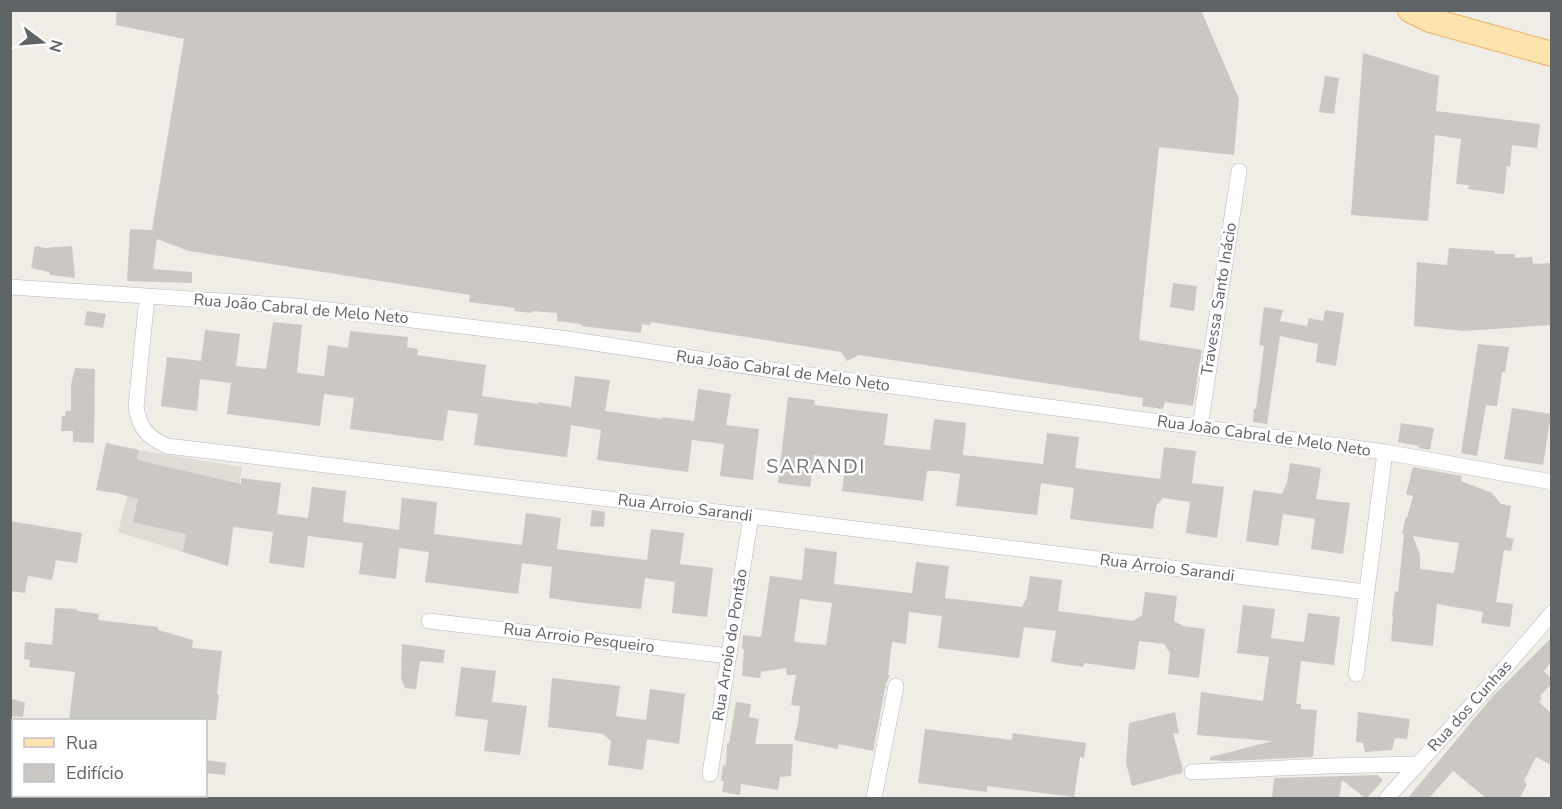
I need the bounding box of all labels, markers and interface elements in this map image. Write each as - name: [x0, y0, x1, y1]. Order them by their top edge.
- north arrow: [12, 12, 72, 72]
- text: N: [43, 37, 68, 55]
- street label: Travessa Santo Inácio: [1196, 221, 1242, 377]
- street label: Rua João Cabral de Melo Neto: [193, 289, 409, 329]
- street label: Rua João Cabral de Melo Neto: [675, 345, 891, 397]
- street label: Rua João Cabral de Melo Neto: [1156, 410, 1372, 462]
- district label: SARANDI: [766, 453, 866, 480]
- street label: Rua Arroio Sarandi: [616, 489, 754, 527]
- street label: Rua Arroio Sarandi: [1098, 549, 1236, 587]
- street label: Rua Arroio do Pontão: [707, 567, 753, 723]
- street label: Rua Arroio Pesqueiro: [502, 618, 656, 658]
- street label: Rua dos Cunhas: [1423, 655, 1517, 757]
- legend: [12, 719, 207, 797]
- text: Rua: [66, 731, 98, 755]
- text: Edifício: [66, 761, 124, 785]

